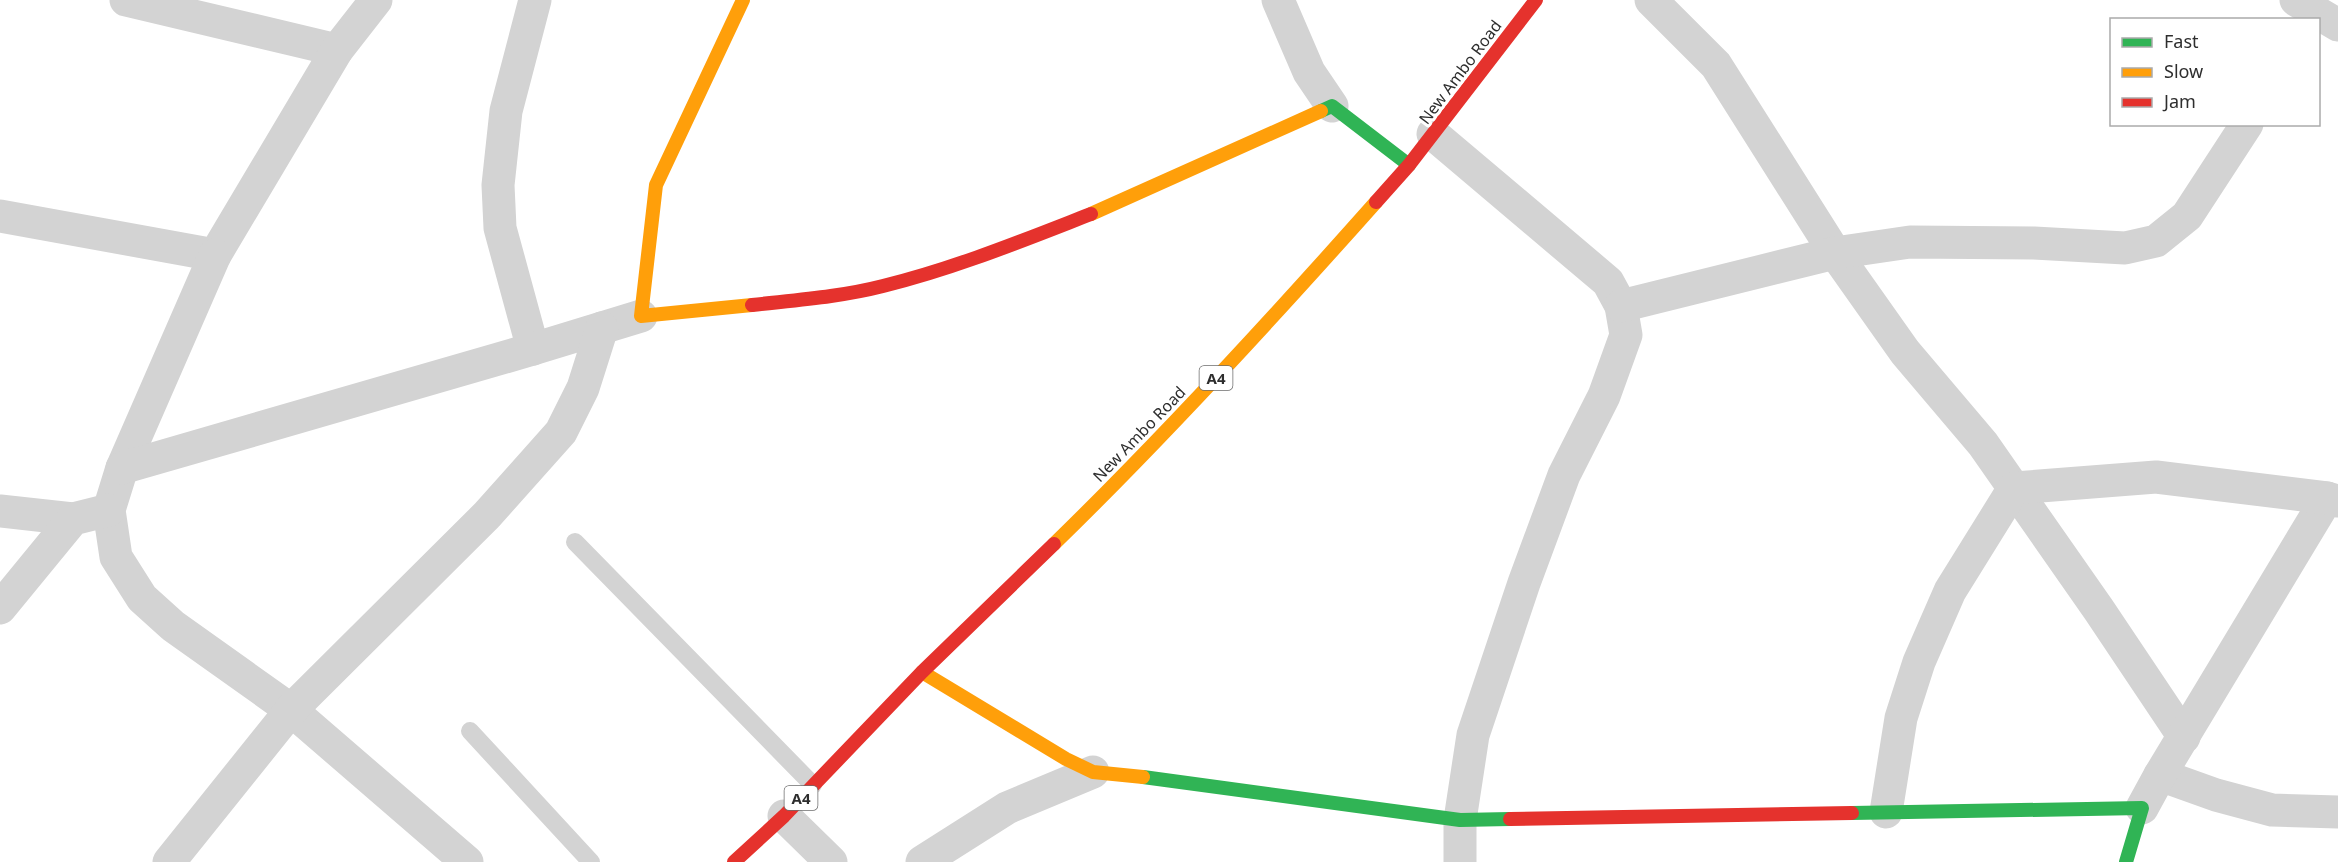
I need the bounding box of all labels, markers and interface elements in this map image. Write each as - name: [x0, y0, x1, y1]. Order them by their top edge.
- street label: New Ambo Road: [1414, 15, 1506, 129]
- legend: [2110, 18, 2320, 126]
- text: Fast: [2164, 29, 2199, 53]
- text: Slow: [2164, 59, 2203, 83]
- text: Jam: [2162, 89, 2196, 113]
- road number: A4: [1200, 366, 1232, 390]
- street label: New Ambo Road: [1088, 381, 1190, 487]
- road number: A4: [784, 786, 818, 810]

